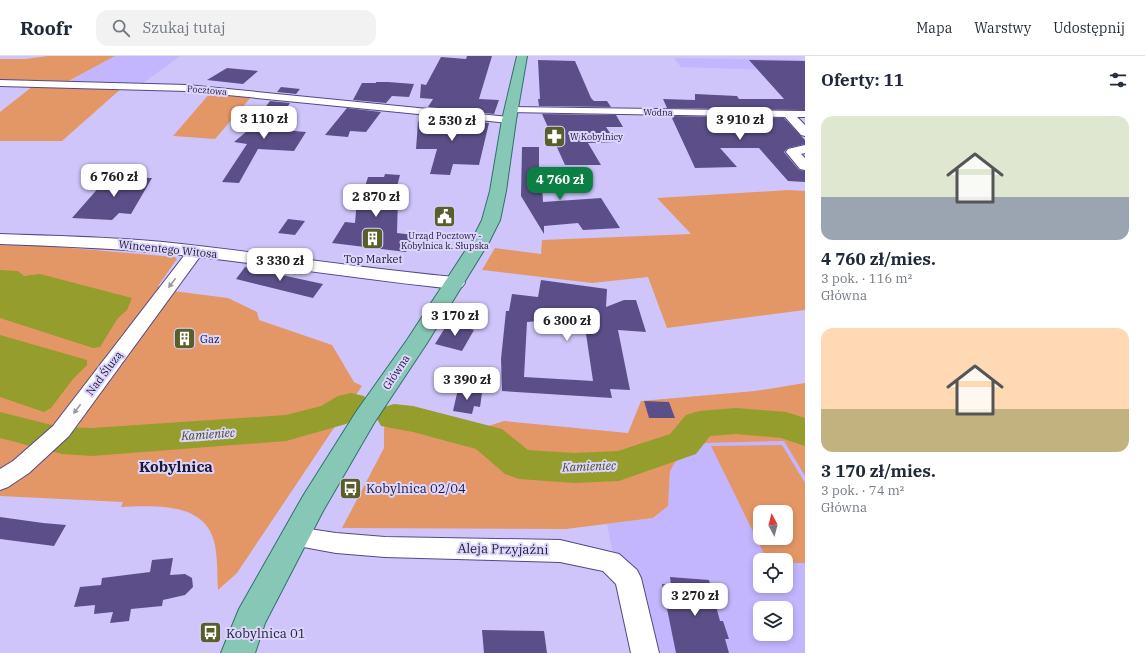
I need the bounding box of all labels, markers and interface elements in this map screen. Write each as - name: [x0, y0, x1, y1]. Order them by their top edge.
- search box: [96, 10, 376, 46]
- text: Roofr: [20, 16, 72, 40]
- icon: search: [110, 17, 132, 39]
- text: Szukaj tutaj: [142, 18, 226, 37]
- text: Mapa: [916, 19, 952, 37]
- text: Warstwy: [974, 19, 1031, 37]
- text: Udostępnij: [1053, 19, 1125, 37]
- text: Oferty: 11: [821, 69, 904, 91]
- icon: filters: [1107, 69, 1129, 91]
- street label: Pocztowa: [187, 83, 227, 97]
- pin: 3 110 zł: [223, 106, 305, 140]
- street label: Wodna: [643, 106, 673, 118]
- pin: 3 910 zł: [699, 107, 781, 141]
- pin: 2 530 zł: [411, 108, 493, 142]
- text: 3 110 zł: [240, 110, 288, 127]
- text: 3 910 zł: [716, 111, 764, 128]
- text: 2 530 zł: [428, 112, 476, 129]
- pharmacy icon: W Kobylnicy: [542, 123, 568, 149]
- place label: W Kobylnicy: [570, 131, 623, 142]
- icon: home: [939, 142, 1011, 214]
- pin: 6 760 zł: [73, 164, 155, 198]
- pin: 4 760 zł: [519, 167, 601, 201]
- text: 6 760 zł: [90, 168, 138, 185]
- text: 4 760 zł: [536, 171, 584, 188]
- pin: 2 870 zł: [335, 184, 417, 218]
- text: 2 870 zł: [352, 188, 400, 205]
- public building icon: Urząd Pocztowy - Kobylnica k. Słupska: [432, 203, 458, 229]
- building icon: Top Market: [360, 226, 386, 252]
- place label: Urząd Pocztowy - Kobylnica k. Słupska: [401, 230, 489, 251]
- street label: Wincentego Witosa: [118, 237, 218, 261]
- pin: 3 330 zł: [239, 248, 321, 282]
- text: 4 760 zł/mies.: [821, 248, 936, 270]
- text: 3 330 zł: [256, 252, 304, 269]
- place label: Top Market: [344, 252, 402, 266]
- text: 3 pok. · 116 m²: [821, 270, 912, 287]
- one-way arrow: [168, 277, 177, 288]
- text: Główna: [821, 287, 867, 304]
- pin: 3 170 zł: [414, 303, 496, 337]
- text: 3 170 zł: [431, 307, 479, 324]
- pin: 6 300 zł: [526, 308, 608, 342]
- text: 6 300 zł: [543, 312, 591, 329]
- building icon: Gaz: [171, 326, 197, 352]
- place label: Gaz: [200, 332, 220, 346]
- street label: Nad Śluzą: [83, 348, 125, 398]
- street label: Główna: [379, 352, 413, 392]
- icon: home: [939, 354, 1011, 426]
- pin: 3 390 zł: [426, 367, 508, 401]
- text: 3 390 zł: [443, 371, 491, 388]
- one-way arrow: [73, 403, 81, 414]
- water label: Kamieniec: [180, 425, 236, 443]
- district label: Kobylnica: [139, 457, 213, 476]
- water label: Kamieniec: [561, 458, 617, 474]
- text: 3 170 zł/mies.: [821, 460, 936, 482]
- bus stop icon: Kobylnica 02/04: [338, 475, 364, 501]
- place label: Kobylnica 02/04: [366, 480, 466, 497]
- text: 3 pok. · 74 m²: [821, 482, 904, 499]
- text: Główna: [821, 499, 867, 516]
- north arrow: [753, 505, 793, 545]
- map controls: [753, 505, 793, 641]
- street label: Aleja Przyjaźni: [457, 540, 549, 558]
- button: locate: [753, 553, 793, 593]
- pin: 3 270 zł: [654, 583, 736, 617]
- text: 3 270 zł: [671, 587, 719, 604]
- button: layers: [753, 601, 793, 641]
- bus stop icon: Kobylnica 01: [197, 620, 223, 646]
- place label: Kobylnica 01: [226, 625, 306, 642]

